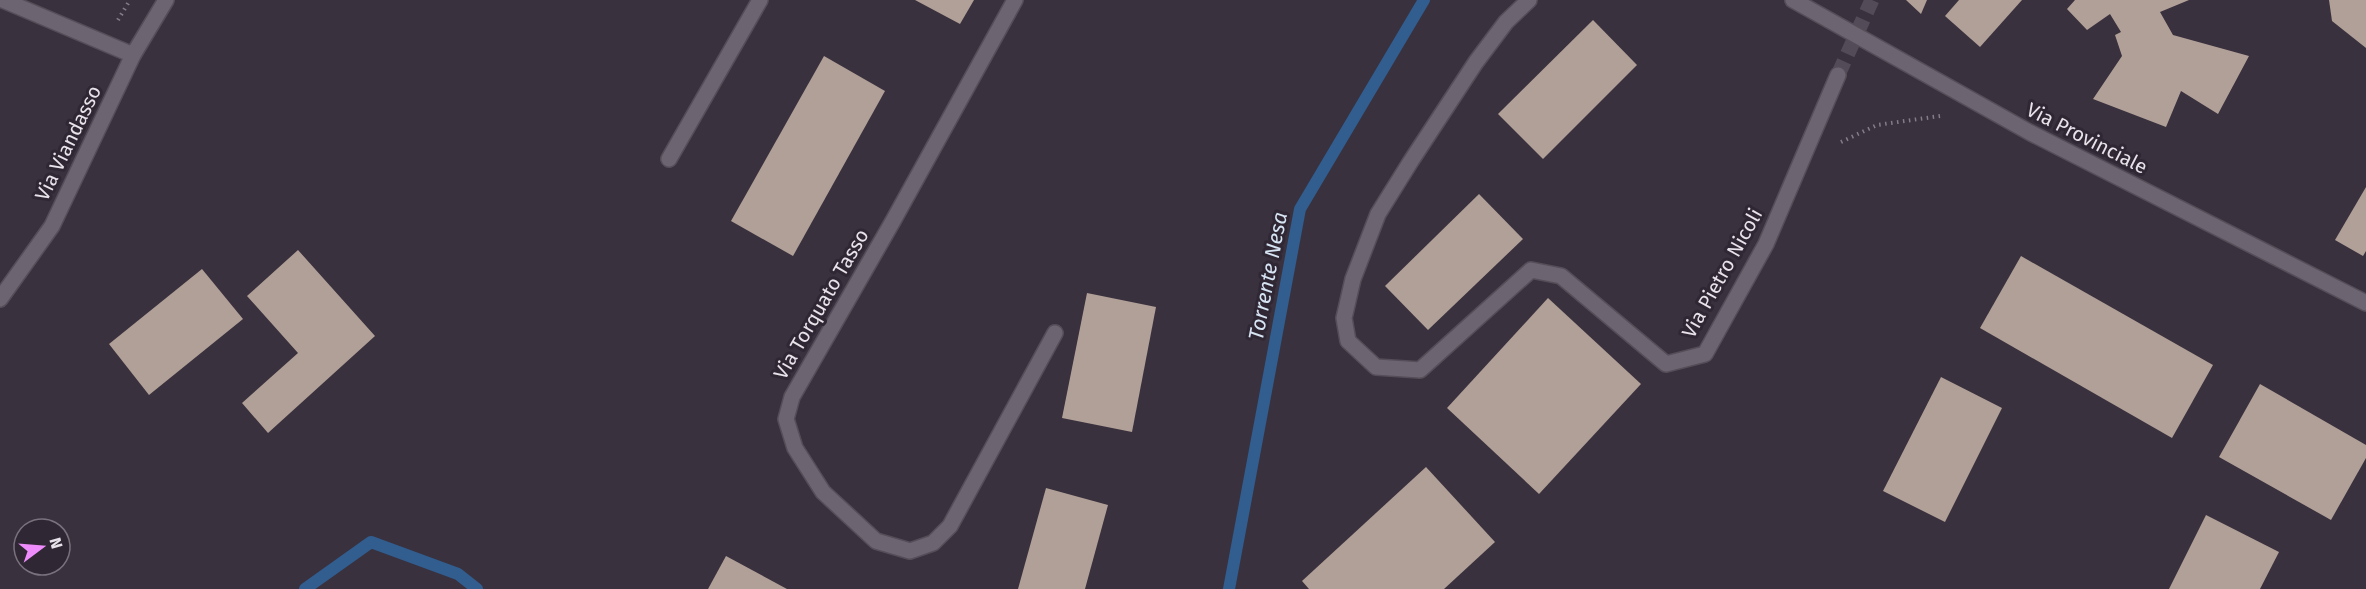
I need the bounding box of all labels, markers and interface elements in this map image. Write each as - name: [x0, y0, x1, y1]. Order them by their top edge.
- street label: Via Viandasso: [30, 82, 106, 204]
- street label: Via Provinciale: [2022, 97, 2152, 179]
- street label: Via Pietro Nicoli: [1677, 204, 1767, 342]
- water label: Torrente Nesa: [1243, 210, 1293, 342]
- street label: Via Torquato Tasso: [768, 225, 874, 383]
- north arrow: [12, 517, 72, 577]
- text: N: [45, 535, 67, 551]

